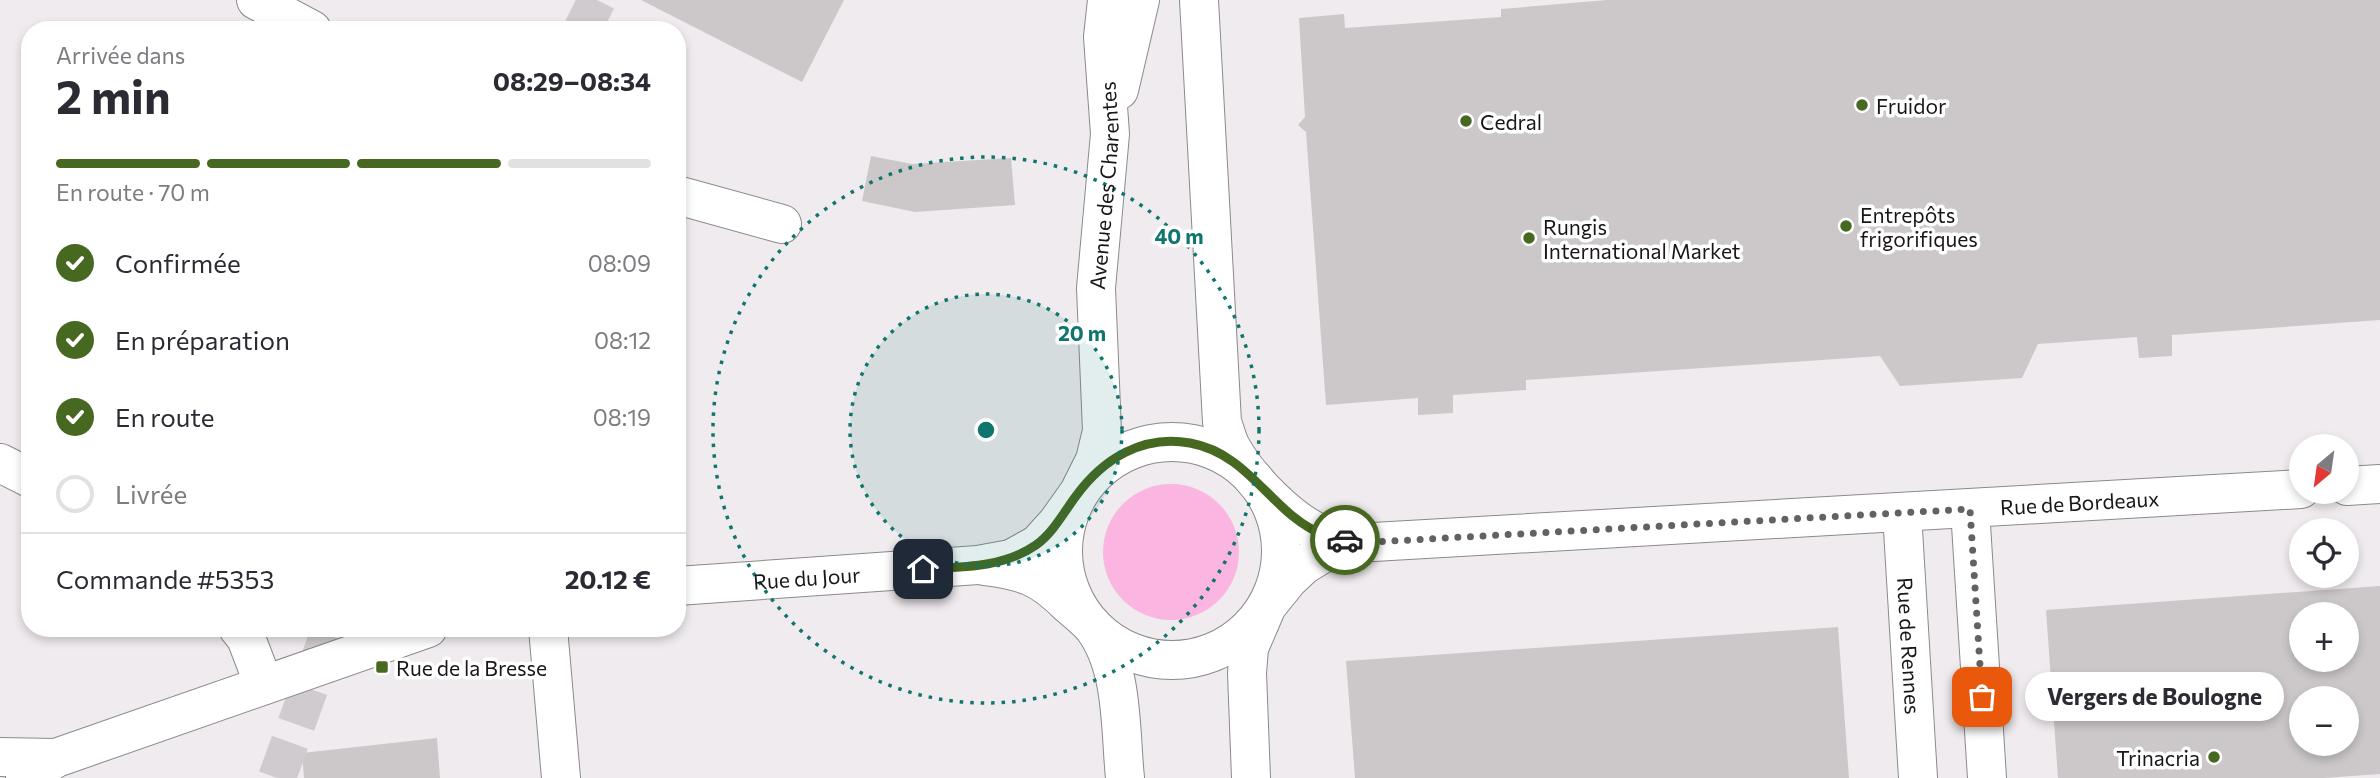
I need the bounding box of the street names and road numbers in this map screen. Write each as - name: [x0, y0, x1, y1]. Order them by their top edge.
- street label: Avenue des Charentes: [1083, 81, 1122, 291]
- street label: Rue de Bordeaux: [1999, 485, 2160, 519]
- street label: Rue du Jour: [752, 561, 861, 593]
- street label: Rue de Rennes: [1893, 576, 1927, 715]

